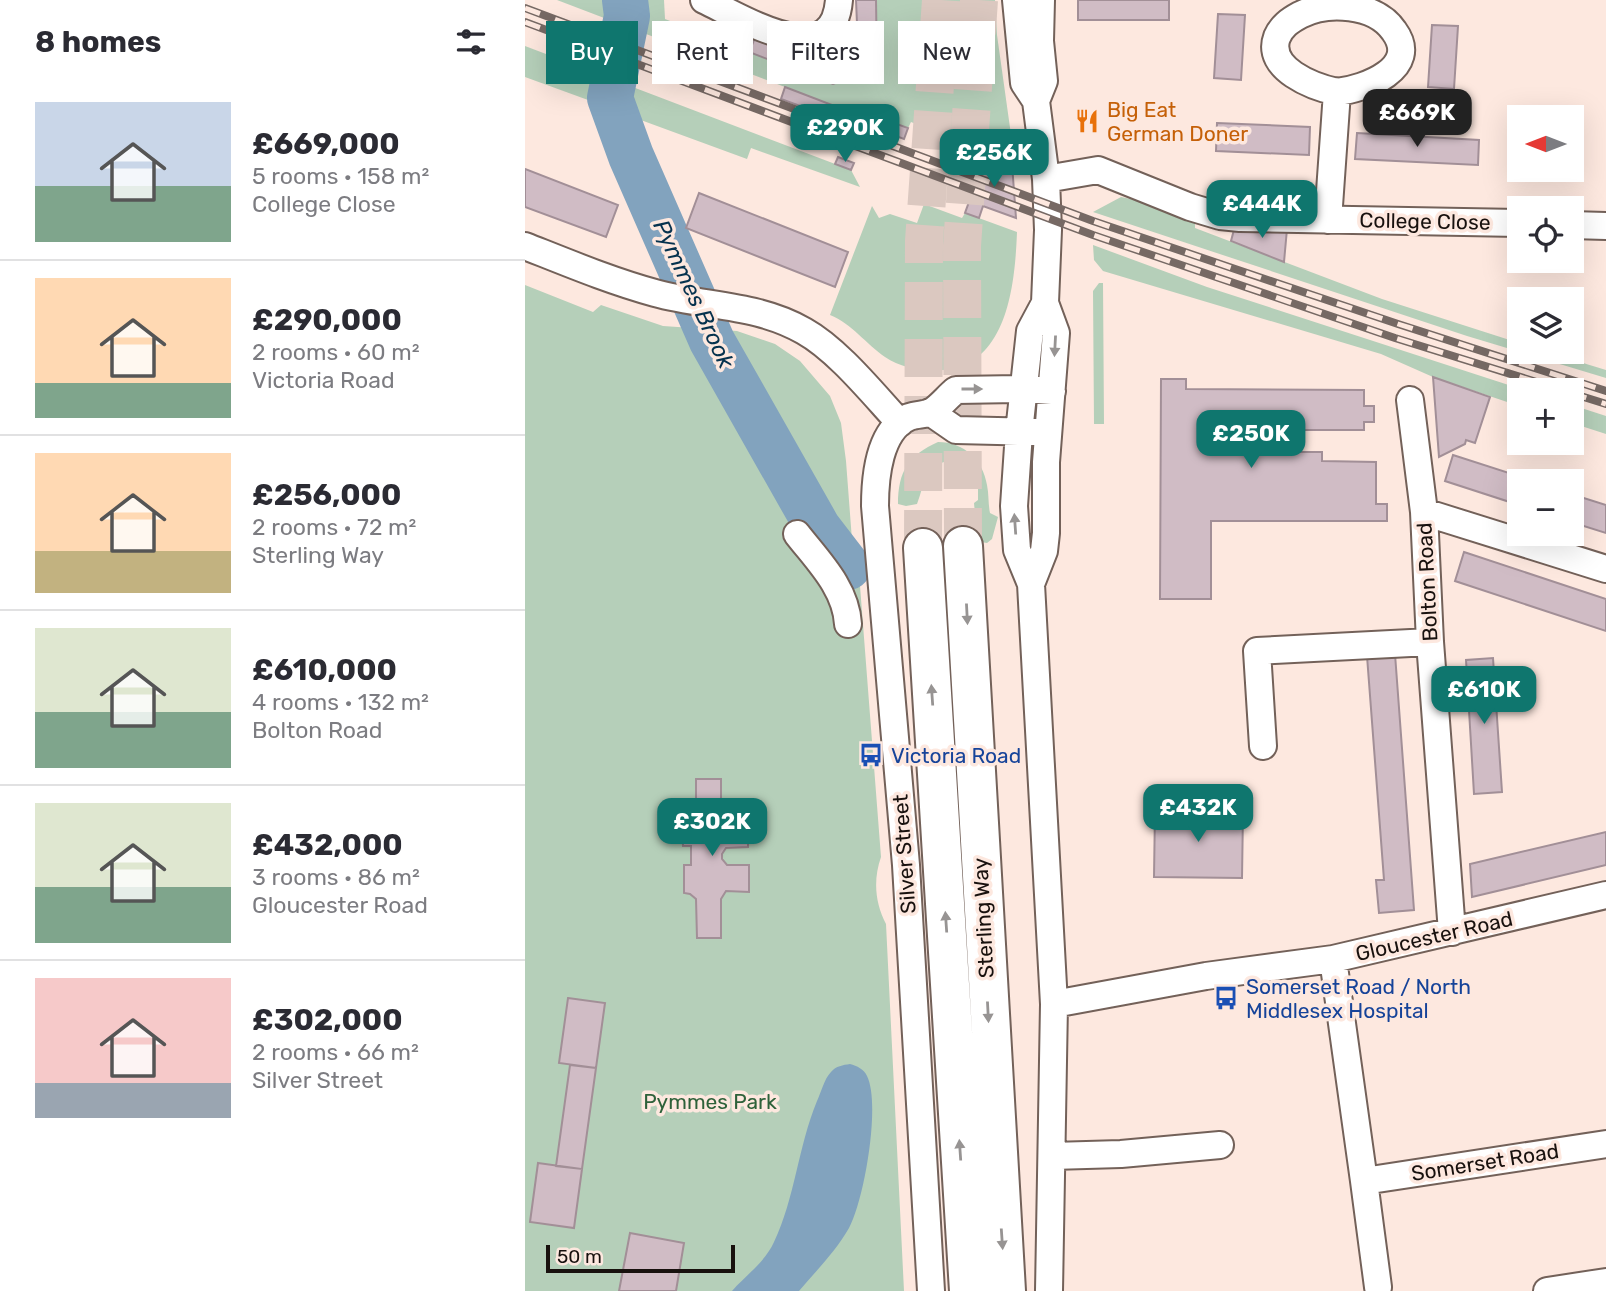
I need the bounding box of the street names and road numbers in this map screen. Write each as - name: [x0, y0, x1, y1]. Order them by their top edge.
- street label: College Close: [1359, 207, 1491, 235]
- street label: Bolton Road: [1411, 522, 1443, 642]
- street label: Silver Street: [887, 793, 921, 915]
- street label: Sterling Way: [967, 857, 999, 979]
- street label: Gloucester Road: [1353, 906, 1515, 966]
- street label: Somerset Road: [1409, 1138, 1561, 1186]

